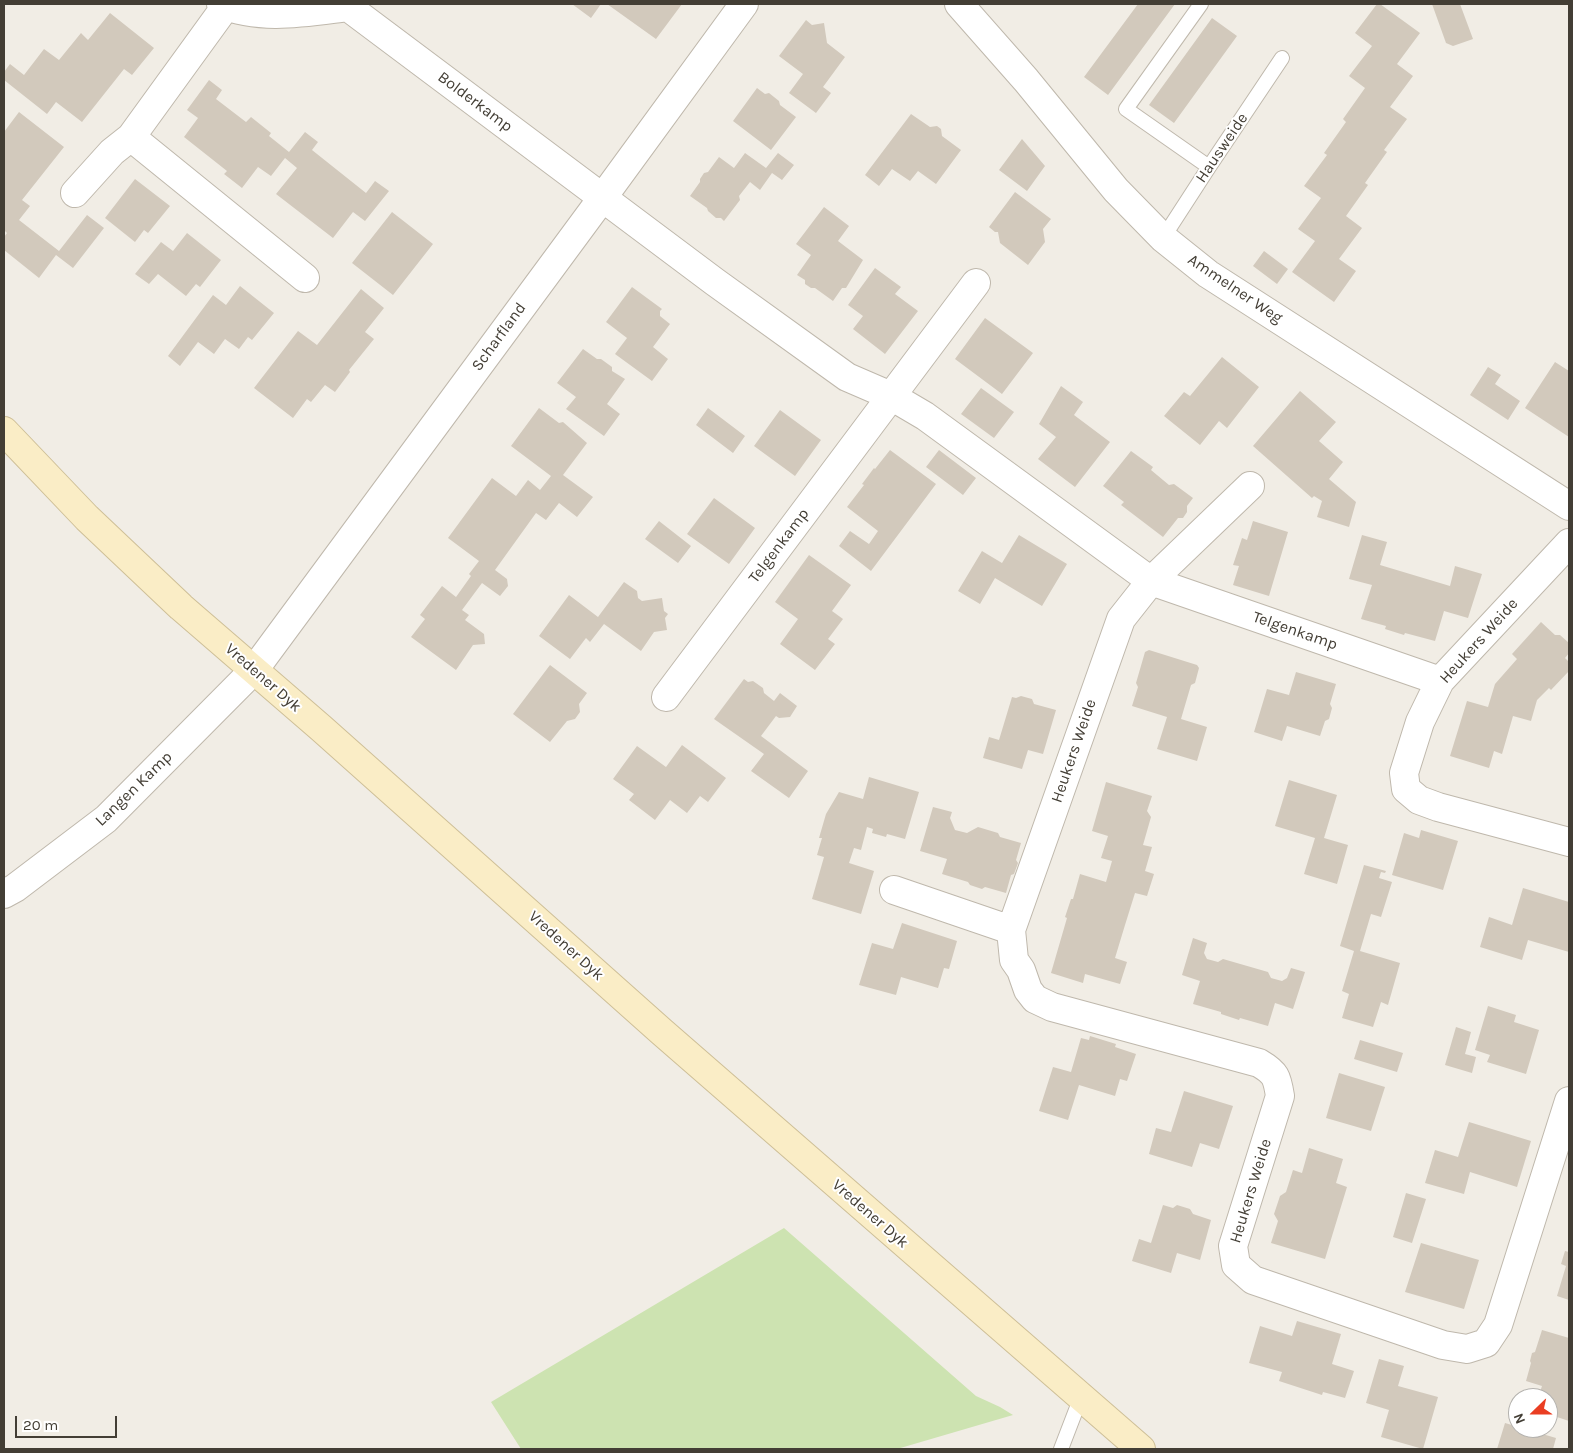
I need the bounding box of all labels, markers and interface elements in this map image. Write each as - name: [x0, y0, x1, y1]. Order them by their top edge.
- street label: Bolderkamp: [434, 68, 516, 136]
- street label: Hausweide: [1192, 110, 1252, 186]
- street label: Ammelner Weg: [1184, 250, 1286, 328]
- street label: Scharfland: [468, 299, 530, 375]
- street label: Telgenkamp: [745, 505, 813, 587]
- street label: Heukers Weide: [1436, 594, 1522, 688]
- street label: Telgenkamp: [1250, 608, 1340, 654]
- street label: Vredener Dyk: [221, 640, 305, 716]
- street label: Heukers Weide: [1047, 697, 1101, 805]
- street label: Langen Kamp: [92, 748, 176, 830]
- street label: Vredener Dyk: [524, 907, 608, 985]
- street label: Heukers Weide: [1226, 1136, 1276, 1246]
- street label: Vredener Dyk: [828, 1176, 912, 1252]
- north arrow: [1508, 1388, 1558, 1438]
- scale bar: [18, 1406, 120, 1438]
- text: N: [1510, 1411, 1529, 1426]
- text: 20 m: [23, 1416, 58, 1434]

